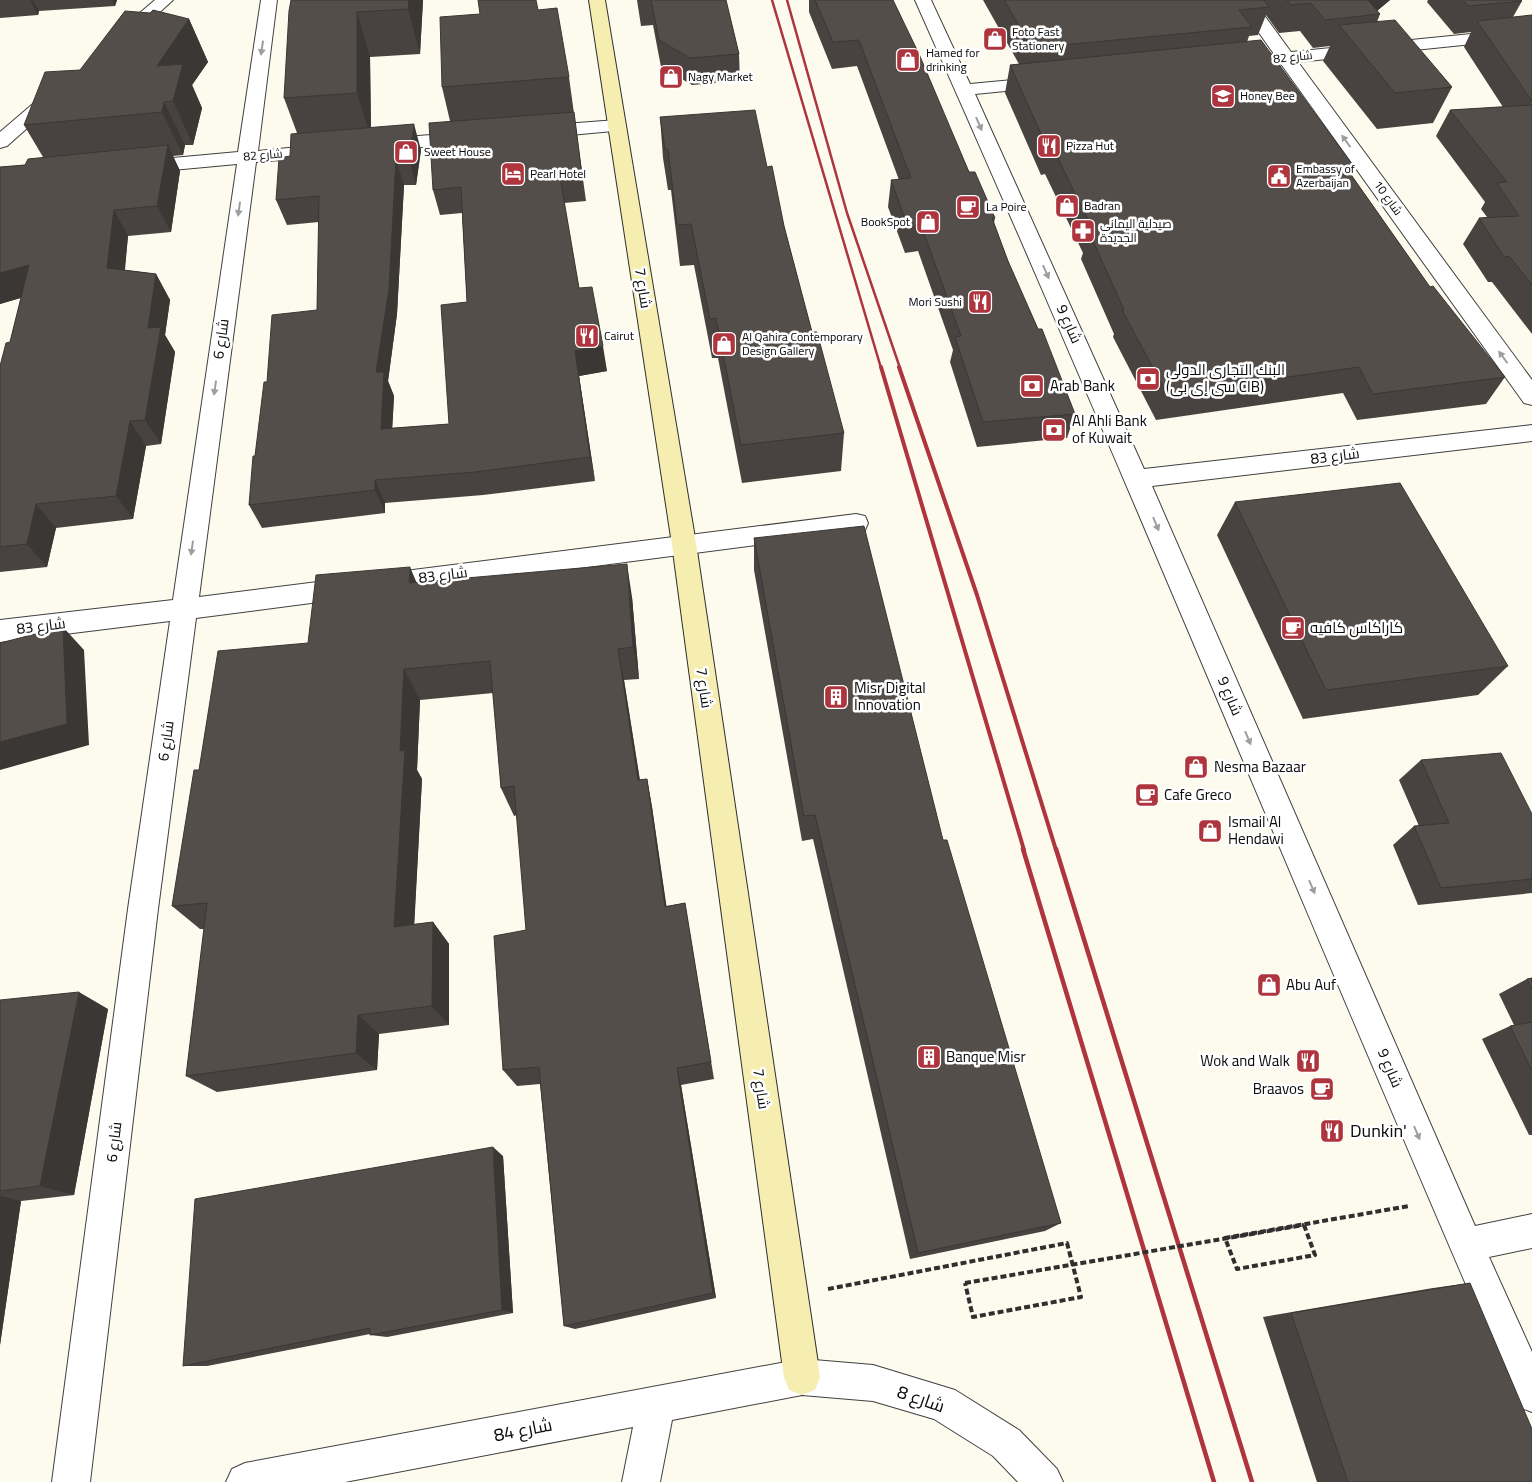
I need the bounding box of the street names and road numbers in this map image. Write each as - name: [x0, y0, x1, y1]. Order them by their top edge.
- street label: شارع 82: [1272, 43, 1314, 70]
- street label: شارع 82: [242, 141, 284, 168]
- street label: شارع 10: [1368, 175, 1409, 220]
- street label: شارع 7: [626, 266, 661, 310]
- street label: شارع 9: [1048, 299, 1091, 348]
- street label: شارع 6: [203, 317, 238, 361]
- street label: شارع 83: [1309, 438, 1361, 473]
- street label: شارع 83: [417, 557, 469, 592]
- street label: شارع 83: [15, 608, 67, 643]
- street label: شارع 7: [687, 666, 722, 710]
- street label: شارع 9: [1209, 671, 1252, 720]
- street label: شارع 6: [148, 719, 183, 763]
- street label: شارع 9: [1369, 1043, 1412, 1092]
- street label: شارع 7: [744, 1067, 779, 1111]
- street label: شارع 6: [97, 1120, 130, 1164]
- street label: شارع 8: [893, 1375, 950, 1422]
- street label: شارع 84: [491, 1408, 555, 1451]

